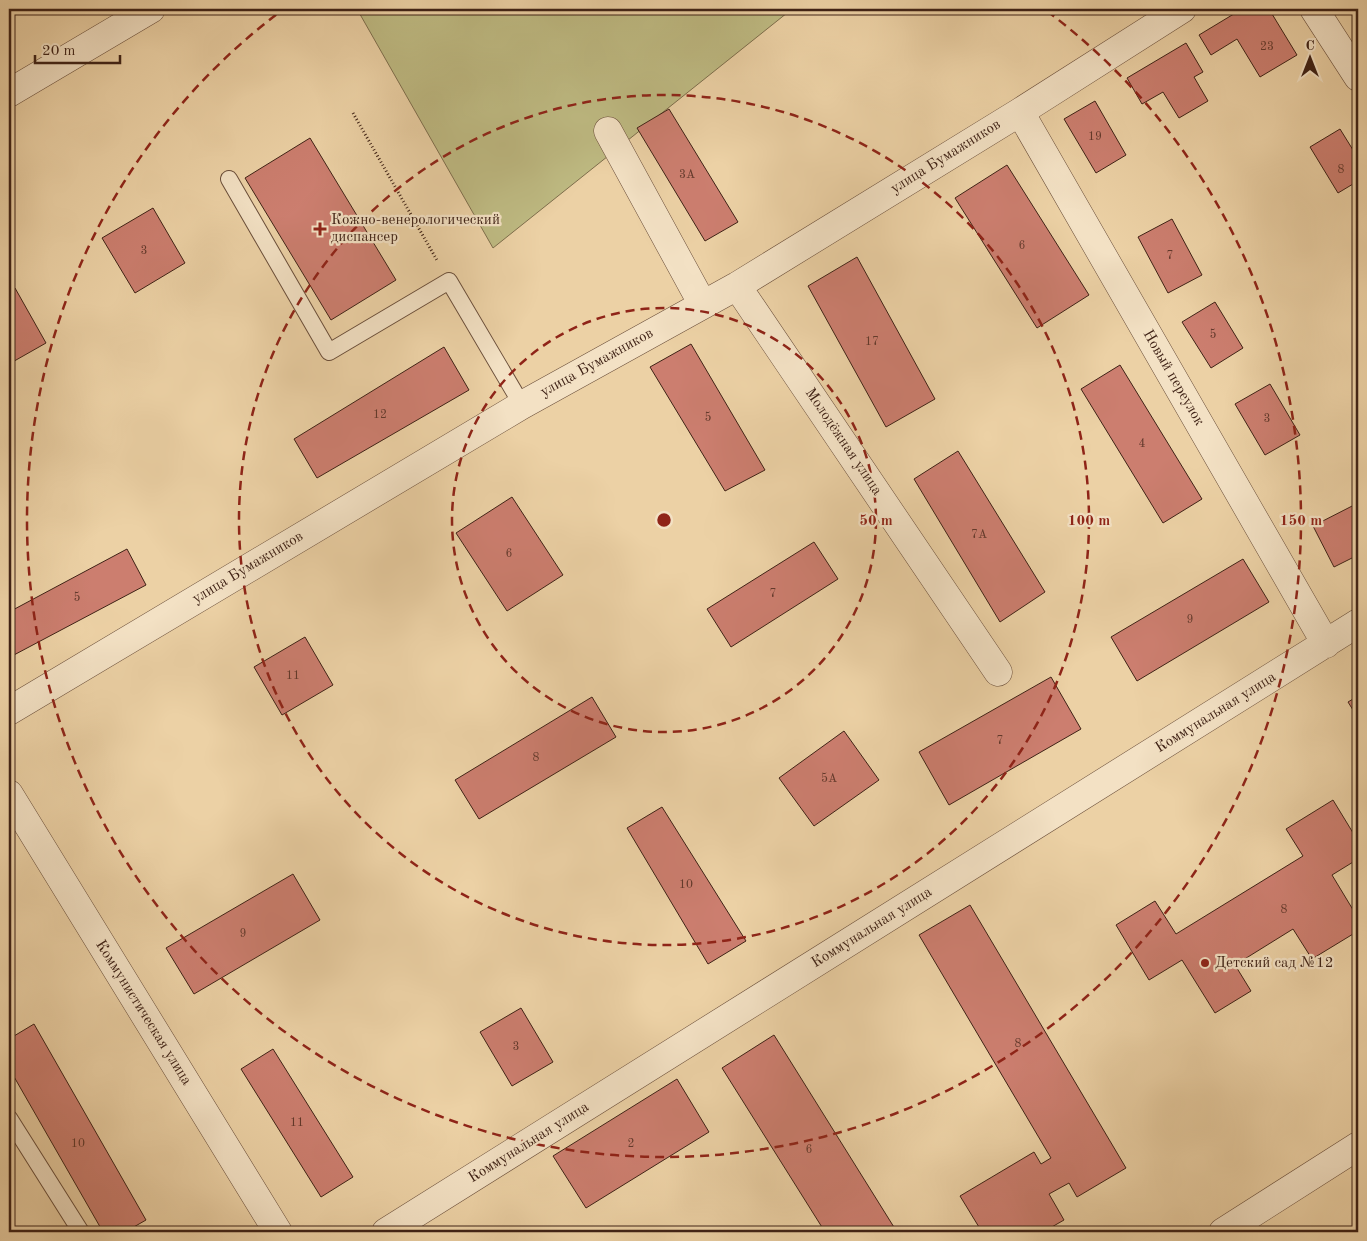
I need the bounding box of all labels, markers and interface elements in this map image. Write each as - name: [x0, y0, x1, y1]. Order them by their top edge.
- scale bar: [35, 32, 120, 64]
- north arrow: [1284, 32, 1334, 82]
- text: С: [1305, 39, 1315, 53]
- house number: 23: [1260, 41, 1274, 53]
- text: 20 m: [42, 44, 76, 59]
- street label: улица Бумажников: [888, 117, 1004, 197]
- house number: 19: [1088, 131, 1102, 143]
- house number: 8: [1338, 164, 1345, 176]
- house number: 3А: [679, 169, 695, 181]
- place label: Кожно-венерологический диспансер: [331, 213, 500, 245]
- marker: Кожно-венерологический диспансер: [313, 222, 327, 236]
- house number: 6: [1019, 240, 1026, 252]
- house number: 3: [141, 245, 147, 257]
- house number: 7: [1167, 250, 1173, 262]
- street label: улица Бумажников: [538, 326, 656, 400]
- street label: Новый переулок: [1139, 327, 1207, 429]
- house number: 5: [1210, 328, 1217, 341]
- house number: 17: [865, 336, 879, 348]
- street label: Молодёжная улица: [802, 386, 885, 499]
- house number: 12: [373, 409, 387, 421]
- house number: 5: [705, 411, 712, 424]
- house number: 3: [1264, 413, 1270, 425]
- house number: 4: [1139, 438, 1146, 450]
- centre of rings: [655, 511, 673, 529]
- text: 50 m: [859, 514, 893, 529]
- text: 100 m: [1068, 514, 1110, 529]
- text: 150 m: [1280, 514, 1322, 529]
- street label: улица Бумажников: [190, 529, 306, 607]
- house number: 7А: [971, 529, 987, 541]
- house number: 6: [506, 548, 513, 560]
- house number: 7: [770, 588, 776, 600]
- house number: 5: [74, 591, 81, 604]
- house number: 9: [1187, 614, 1193, 626]
- house number: 11: [286, 670, 300, 682]
- street label: Коммунальная улица: [1153, 670, 1279, 756]
- house number: 7: [997, 735, 1003, 747]
- house number: 8: [533, 752, 540, 764]
- house number: 5А: [821, 772, 837, 785]
- house number: 10: [679, 879, 693, 891]
- street label: Коммунальная улица: [809, 885, 935, 971]
- house number: 8: [1281, 904, 1288, 916]
- house number: 9: [240, 928, 246, 940]
- street label: Коммунистическая улица: [92, 938, 194, 1089]
- place label: Детский сад №12: [1215, 956, 1333, 971]
- marker: Детский сад №12: [1199, 957, 1211, 969]
- house number: 8: [1015, 1038, 1022, 1050]
- house number: 3: [513, 1041, 519, 1053]
- street label: Коммунальная улица: [466, 1100, 592, 1186]
- house number: 11: [290, 1117, 304, 1129]
- house number: 10: [71, 1138, 85, 1150]
- house number: 2: [628, 1138, 634, 1150]
- house number: 6: [806, 1144, 813, 1156]

